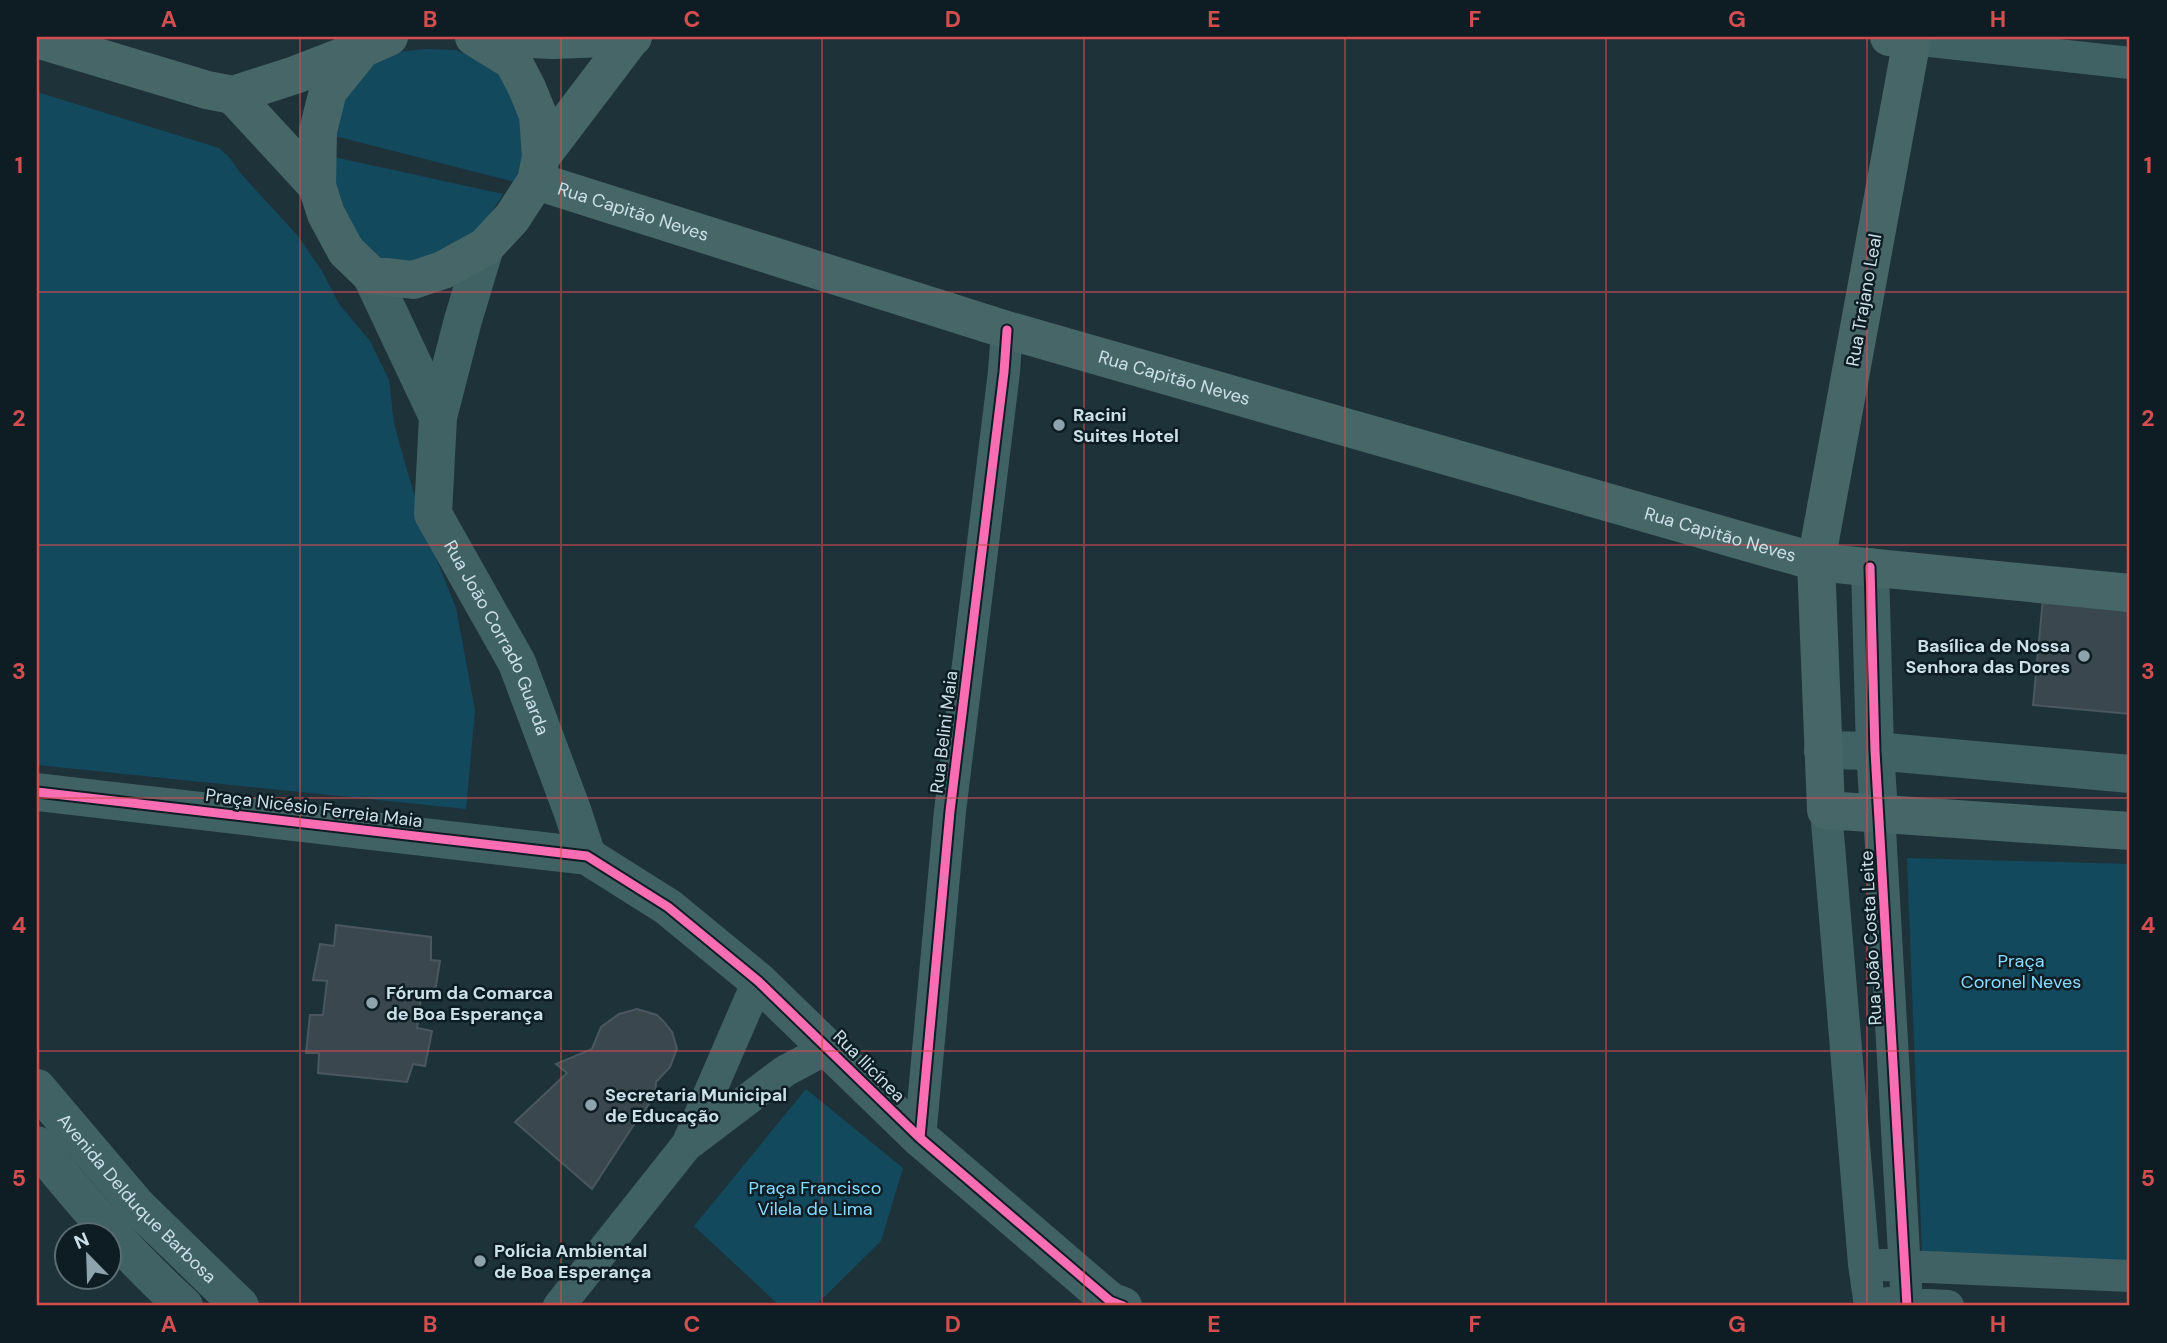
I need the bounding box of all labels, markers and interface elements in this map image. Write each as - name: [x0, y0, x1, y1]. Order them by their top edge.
- text: A: [161, 4, 177, 34]
- text: B: [423, 4, 437, 34]
- text: C: [684, 4, 700, 34]
- text: D: [945, 4, 961, 34]
- text: E: [1207, 4, 1221, 34]
- text: F: [1469, 4, 1482, 34]
- text: G: [1728, 4, 1746, 34]
- text: H: [1990, 4, 2006, 34]
- text: 1: [15, 150, 23, 180]
- text: 1: [2144, 150, 2152, 180]
- street label: Rua Capitão Neves: [555, 177, 712, 247]
- street label: Rua Trajano Leal: [1841, 232, 1887, 368]
- street label: Rua Capitão Neves: [1096, 345, 1253, 411]
- text: 2: [12, 403, 26, 433]
- place label: Racini Suites Hotel: [1073, 403, 1179, 448]
- text: 2: [2141, 403, 2155, 433]
- marker: Racini Suites Hotel: [1051, 417, 1067, 433]
- street label: Rua Capitão Neves: [1642, 501, 1799, 568]
- street label: Rua João Corrado Guarda: [438, 536, 555, 738]
- place label: Basílica de Nossa Senhora das Dores: [1905, 634, 2070, 679]
- marker: Basílica de Nossa Senhora das Dores: [2076, 648, 2092, 664]
- text: 3: [12, 656, 26, 686]
- text: 3: [2141, 656, 2155, 686]
- street label: Rua Belini Maia: [925, 669, 963, 795]
- street label: Praça Nicésio Ferreia Maia: [204, 783, 424, 833]
- street label: Rua João Costa Leite: [1854, 850, 1888, 1026]
- text: 4: [12, 910, 27, 940]
- text: 4: [2141, 910, 2156, 940]
- park label: Praça Coronel Neves: [1961, 949, 2081, 994]
- place label: Fórum da Comarca de Boa Esperança: [386, 981, 553, 1026]
- marker: Fórum da Comarca de Boa Esperança: [364, 995, 380, 1011]
- street label: Rua Ilicínea: [828, 1025, 910, 1107]
- place label: Secretaria Municipal de Educação: [605, 1083, 787, 1128]
- marker: Secretaria Municipal de Educação: [583, 1097, 599, 1113]
- street label: Avenida Delduque Barbosa: [52, 1108, 222, 1289]
- text: 5: [12, 1163, 26, 1193]
- text: 5: [2141, 1163, 2155, 1193]
- park label: Praça Francisco Vilela de Lima: [749, 1176, 881, 1221]
- north arrow: [52, 1220, 122, 1290]
- text: N: [70, 1227, 93, 1255]
- place label: Polícia Ambiental de Boa Esperança: [494, 1239, 651, 1284]
- marker: Polícia Ambiental de Boa Esperança: [472, 1253, 488, 1269]
- text: A: [161, 1309, 177, 1339]
- text: B: [423, 1309, 437, 1339]
- text: C: [684, 1309, 700, 1339]
- text: D: [945, 1309, 961, 1339]
- text: E: [1207, 1309, 1221, 1339]
- text: F: [1469, 1309, 1482, 1339]
- text: G: [1728, 1309, 1746, 1339]
- text: H: [1990, 1309, 2006, 1339]

